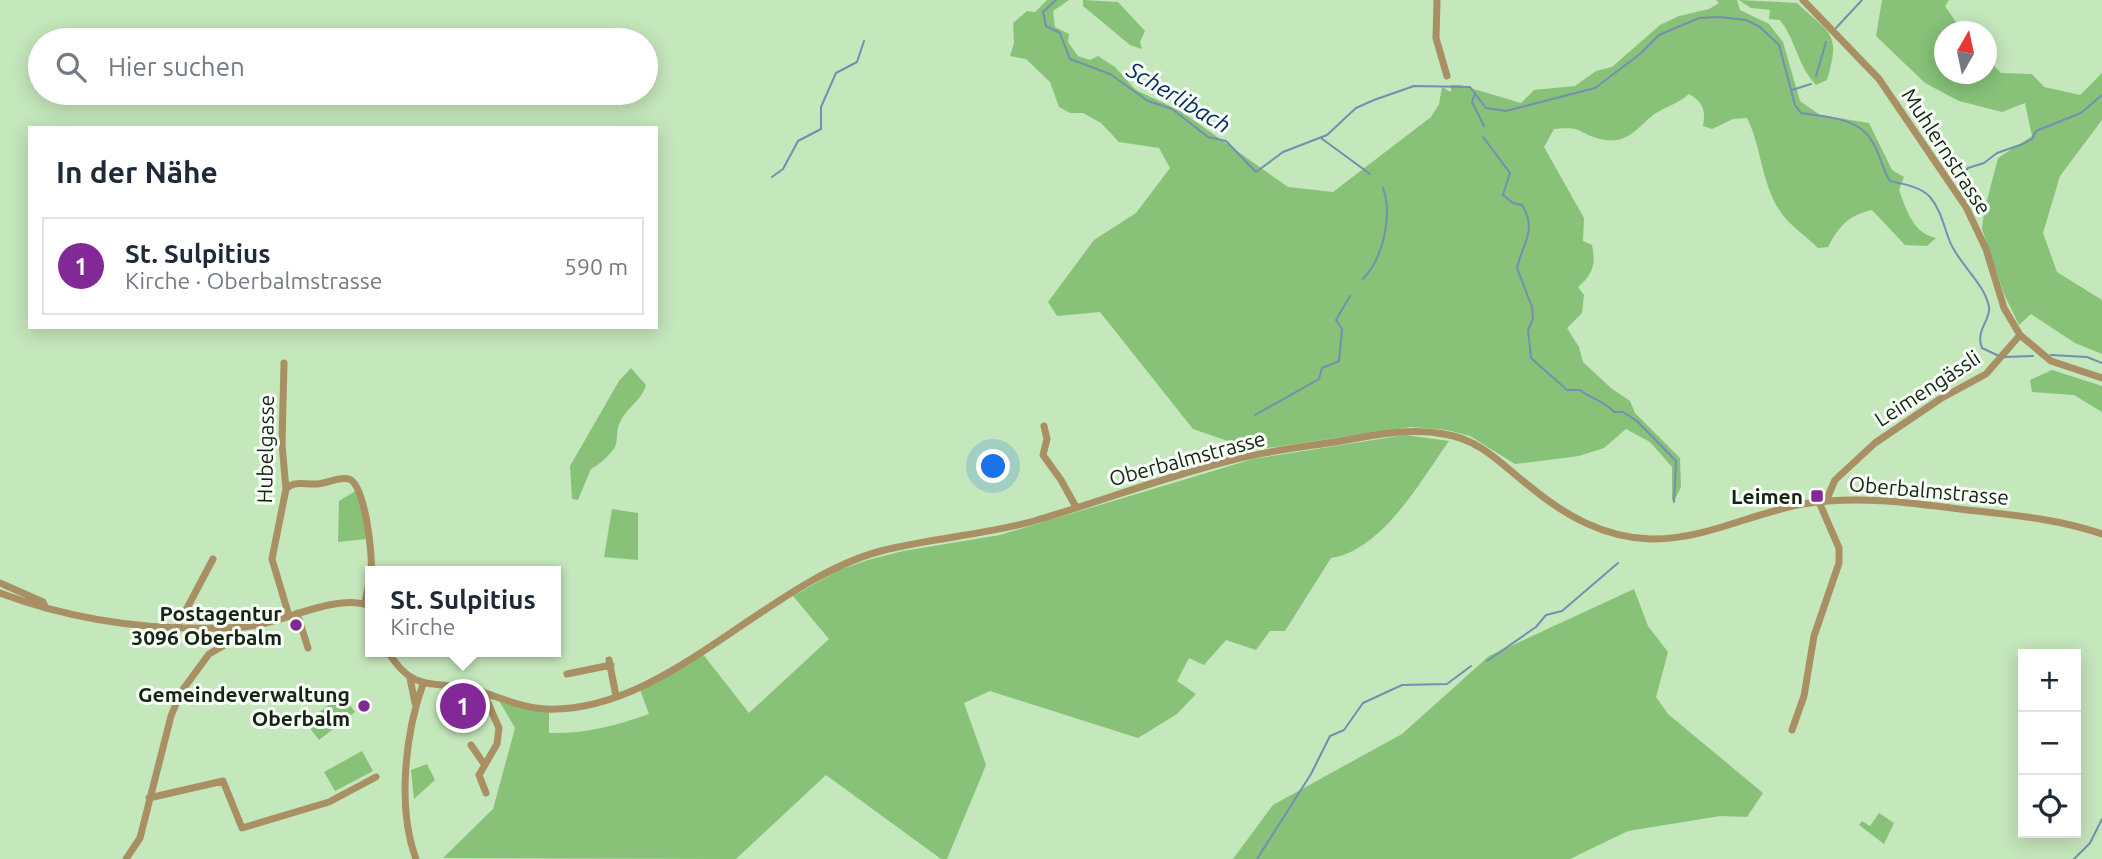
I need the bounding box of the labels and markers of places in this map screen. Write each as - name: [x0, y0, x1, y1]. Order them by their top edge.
- place label: Leimen: [1731, 484, 1803, 508]
- marker: Leimen: [1809, 488, 1825, 504]
- place label: Postagentur 3096 Oberbalm: [131, 601, 282, 649]
- marker: Postagentur 3096 Oberbalm: [288, 617, 304, 633]
- pin: 1: [440, 680, 486, 732]
- place label: Gemeindeverwaltung Oberbalm: [138, 682, 350, 730]
- marker: Gemeindeverwaltung Oberbalm: [356, 698, 372, 714]

